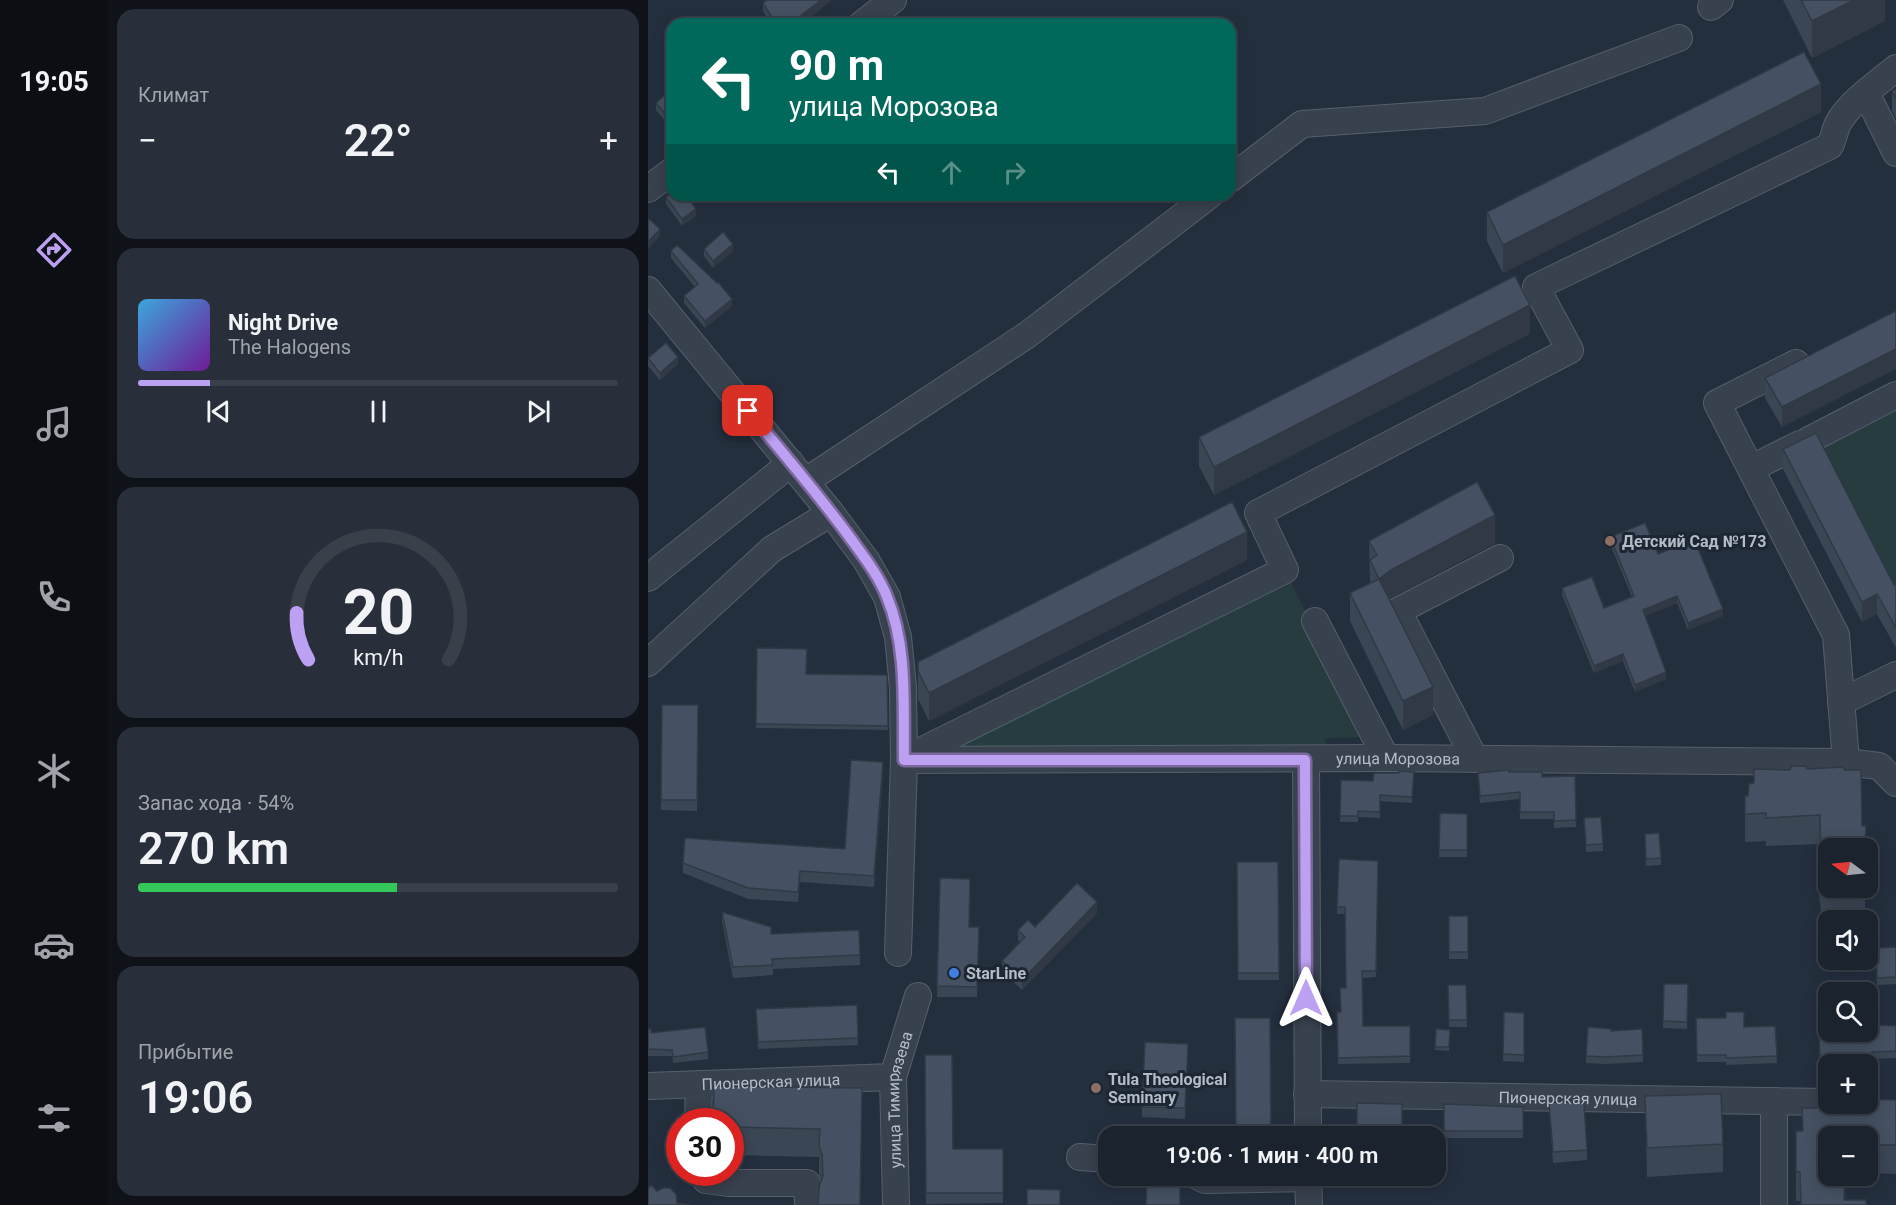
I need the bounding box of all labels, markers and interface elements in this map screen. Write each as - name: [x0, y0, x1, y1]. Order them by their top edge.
- text: 90 m: [789, 41, 884, 90]
- icon: left: [690, 42, 768, 120]
- text: 19:05: [19, 66, 89, 98]
- text: Климат: [138, 83, 209, 107]
- text: улица Морозова: [789, 91, 999, 123]
- text: 22°: [344, 114, 412, 167]
- text: −: [138, 121, 157, 160]
- text: +: [599, 121, 618, 160]
- icon: left: [872, 156, 905, 189]
- icon: ahead: [935, 156, 968, 189]
- icon: right: [998, 156, 1031, 189]
- icon: directions: [33, 229, 75, 271]
- text: Night Drive: [228, 310, 338, 335]
- text: The Halogens: [228, 335, 351, 359]
- pin: [722, 385, 773, 436]
- icon: arrive: [731, 394, 764, 427]
- icon: previous: [202, 395, 235, 428]
- icon: pause: [362, 395, 395, 428]
- icon: next: [522, 395, 555, 428]
- icon: music: [33, 403, 75, 445]
- place label: Детский Сад №173: [1622, 532, 1766, 551]
- marker: Детский Сад №173: [1603, 534, 1617, 548]
- icon: phone: [33, 576, 75, 618]
- text: 20: [342, 576, 414, 649]
- text: km/h: [353, 645, 403, 670]
- street label: улица Морозова: [1336, 749, 1460, 769]
- icon: climate: [33, 750, 75, 792]
- text: Запас хода · 54%: [138, 791, 294, 815]
- text: 270 km: [138, 822, 289, 875]
- north arrow: [1818, 838, 1878, 898]
- map controls: [1818, 838, 1878, 1186]
- button: sound: [1818, 910, 1878, 970]
- icon: car: [33, 924, 75, 966]
- place label: StarLine: [966, 964, 1027, 983]
- marker: StarLine: [947, 966, 961, 980]
- position arrow: [1274, 966, 1338, 1030]
- button: search: [1818, 982, 1878, 1042]
- street label: улица Тимирязева: [884, 1029, 917, 1169]
- text: Прибытие: [138, 1040, 233, 1064]
- button: +: [1818, 1054, 1878, 1114]
- street label: Пионерская улица: [701, 1070, 841, 1094]
- place label: Tula Theological Seminary: [1108, 1070, 1227, 1107]
- text: 19:06: [138, 1071, 253, 1124]
- marker: Tula Theological Seminary: [1089, 1081, 1103, 1095]
- street label: Пионерская улица: [1498, 1088, 1638, 1109]
- icon: filters: [33, 1097, 75, 1139]
- speed limit sign: 30: [666, 1108, 744, 1186]
- button: −: [1818, 1126, 1878, 1186]
- text: 19:06 · 1 мин · 400 m: [1166, 1143, 1378, 1168]

